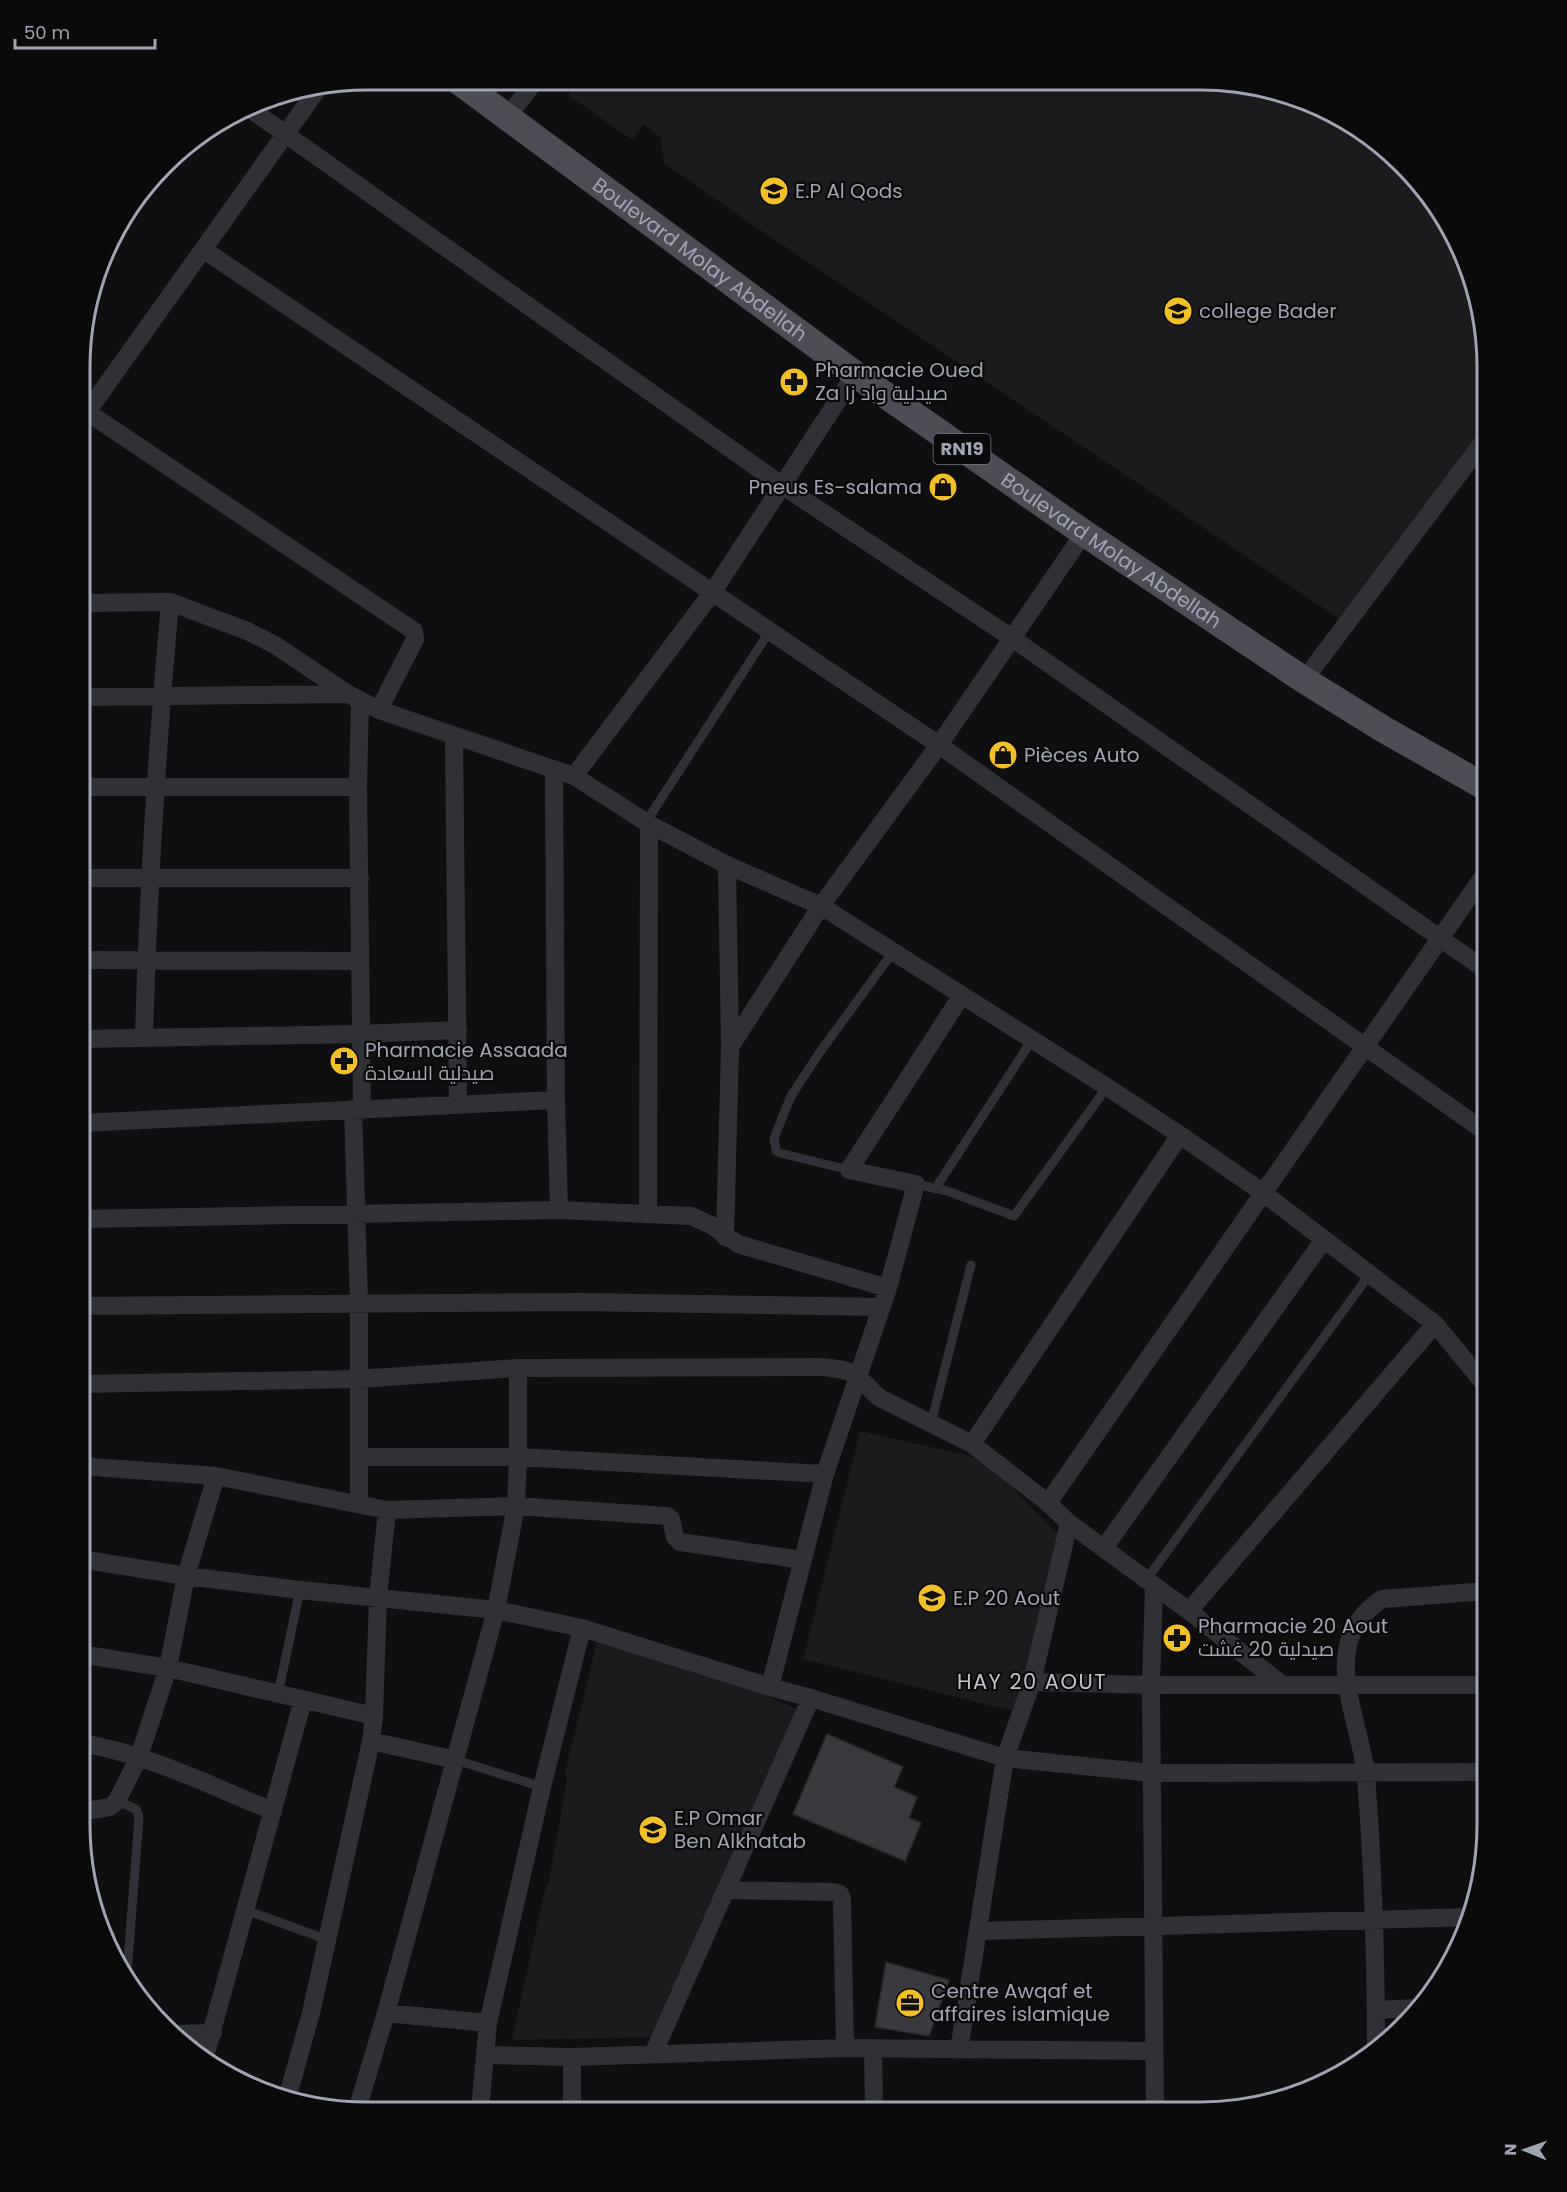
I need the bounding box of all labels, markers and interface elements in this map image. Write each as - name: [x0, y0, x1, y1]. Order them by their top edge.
- scale bar: [15, 12, 154, 50]
- text: 50 m: [24, 20, 70, 45]
- street label: Boulevard Molay Abdellah: [587, 171, 813, 348]
- school or university icon: E.P Al Qods: [758, 175, 790, 207]
- place label: E.P Al Qods: [795, 177, 903, 205]
- school or university icon: college Bader: [1162, 295, 1194, 327]
- place label: college Bader: [1199, 297, 1337, 325]
- place label: Pharmacie Oued Za صيدلية واد زا: [815, 356, 984, 407]
- pharmacy icon: Pharmacie Oued Za صيدلية واد زا: [778, 366, 810, 398]
- road number: RN19: [934, 434, 990, 464]
- street label: Boulevard Molay Abdellah: [996, 466, 1227, 635]
- shop icon: Pneus Es-salama: [927, 471, 959, 503]
- place label: Pneus Es-salama: [748, 473, 922, 501]
- shop icon: Pièces Auto: [987, 739, 1019, 771]
- place label: Pièces Auto: [1024, 741, 1140, 769]
- place label: Pharmacie Assaada صيدلية السعادة: [365, 1036, 568, 1087]
- pharmacy icon: Pharmacie Assaada صيدلية السعادة: [328, 1045, 360, 1077]
- school or university icon: E.P 20 Aout: [916, 1582, 948, 1614]
- place label: E.P 20 Aout: [953, 1584, 1060, 1612]
- place label: Pharmacie 20 Aout صيدلية 20 غشت: [1198, 1612, 1388, 1663]
- pharmacy icon: Pharmacie 20 Aout صيدلية 20 غشت: [1161, 1622, 1193, 1654]
- district label: HAY 20 AOUT: [957, 1667, 1107, 1696]
- place label: E.P Omar Ben Alkhatab: [674, 1804, 806, 1855]
- school or university icon: E.P Omar Ben Alkhatab: [637, 1814, 669, 1846]
- place label: Centre Awqaf et affaires islamique: [931, 1977, 1110, 2028]
- office icon: Centre Awqaf et affaires islamique: [894, 1987, 926, 2019]
- north arrow: [1495, 2120, 1555, 2180]
- text: N: [1499, 2144, 1522, 2156]

